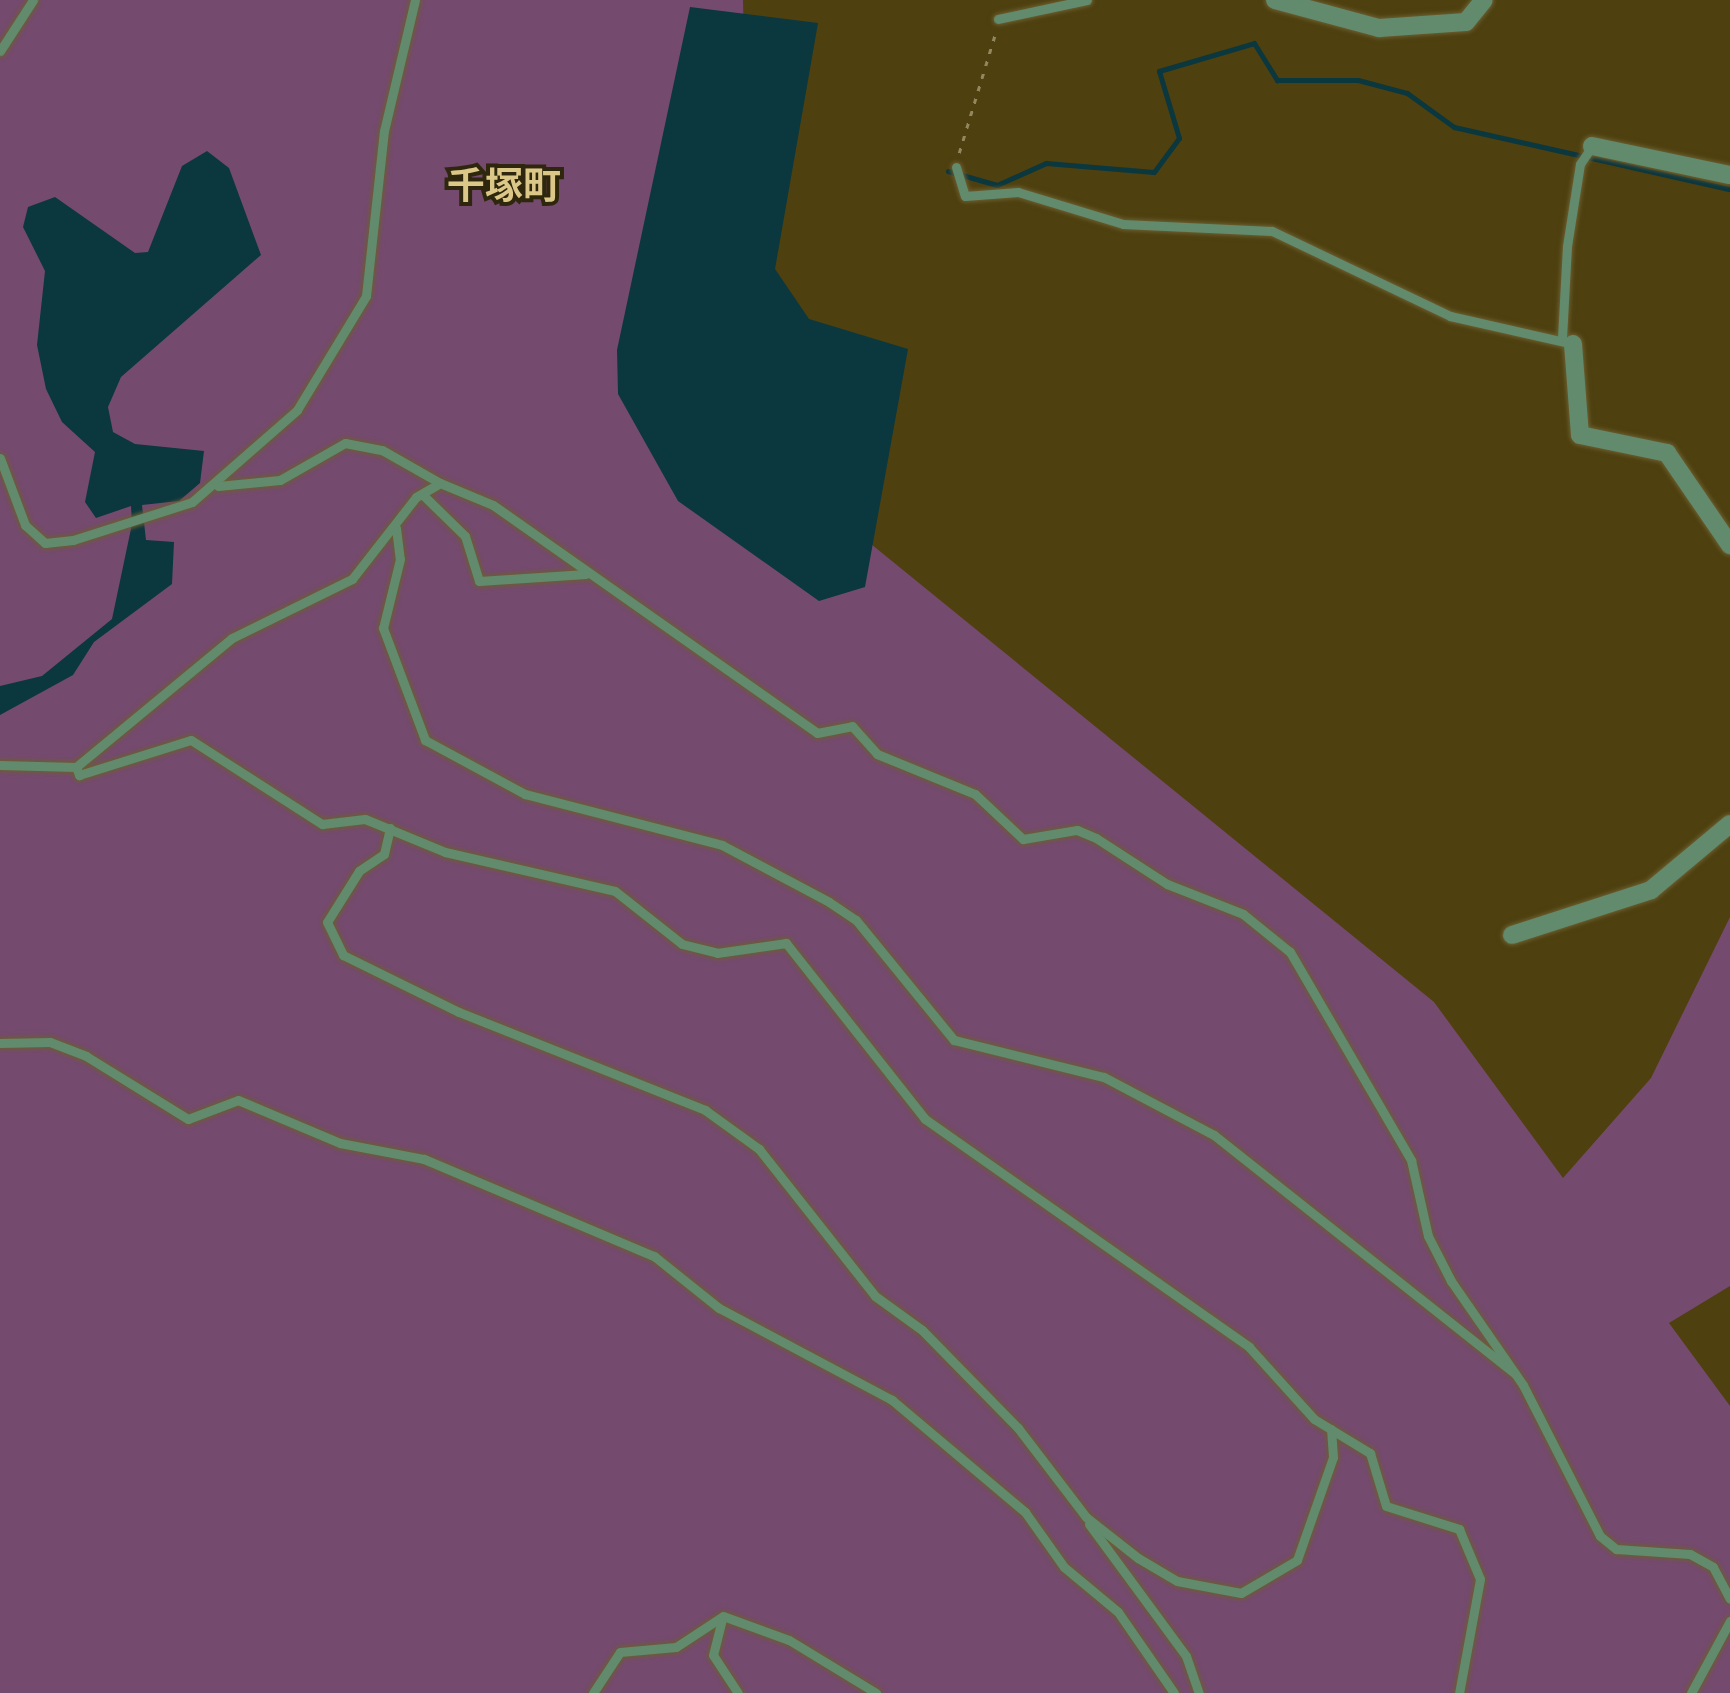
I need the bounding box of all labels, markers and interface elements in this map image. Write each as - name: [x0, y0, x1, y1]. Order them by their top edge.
- district label: 千塚町: [447, 164, 561, 210]

